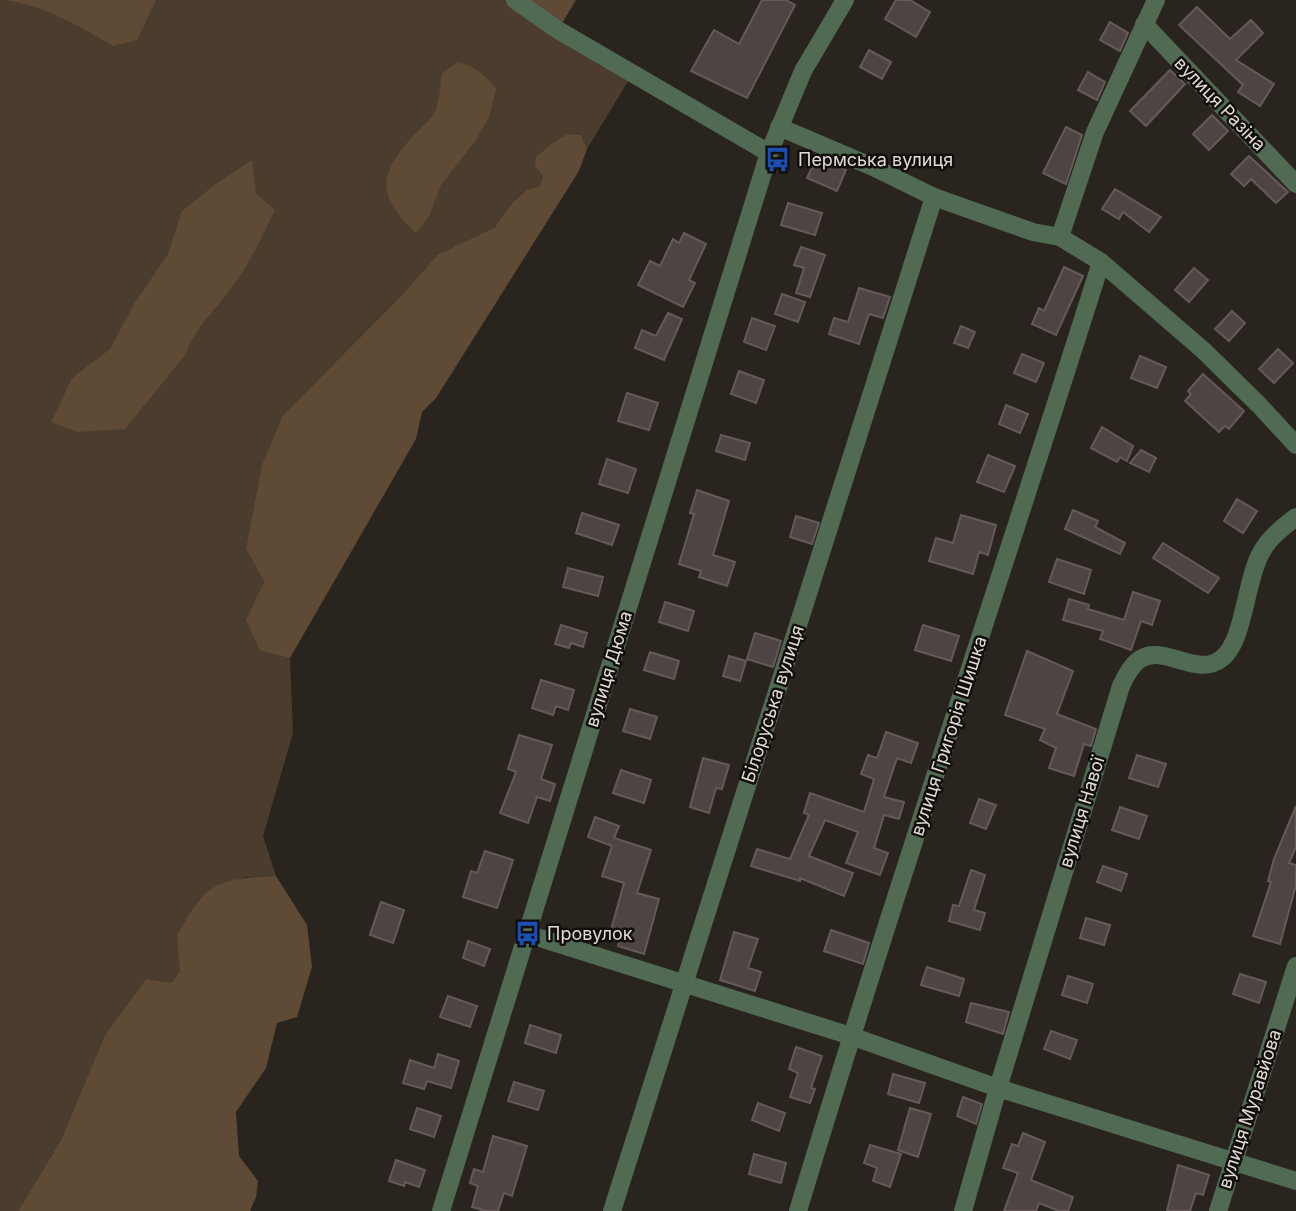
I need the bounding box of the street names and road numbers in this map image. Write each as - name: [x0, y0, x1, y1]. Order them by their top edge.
- street label: вулиця Разіна: [1170, 53, 1270, 155]
- street label: вулиця Дюма: [581, 608, 636, 729]
- street label: Білоруська вулиця: [737, 623, 808, 785]
- street label: вулиця Григорія Шишка: [906, 633, 991, 838]
- street label: вулиця Навої: [1055, 752, 1109, 870]
- street label: вулиця Муравйова: [1214, 1027, 1285, 1191]

